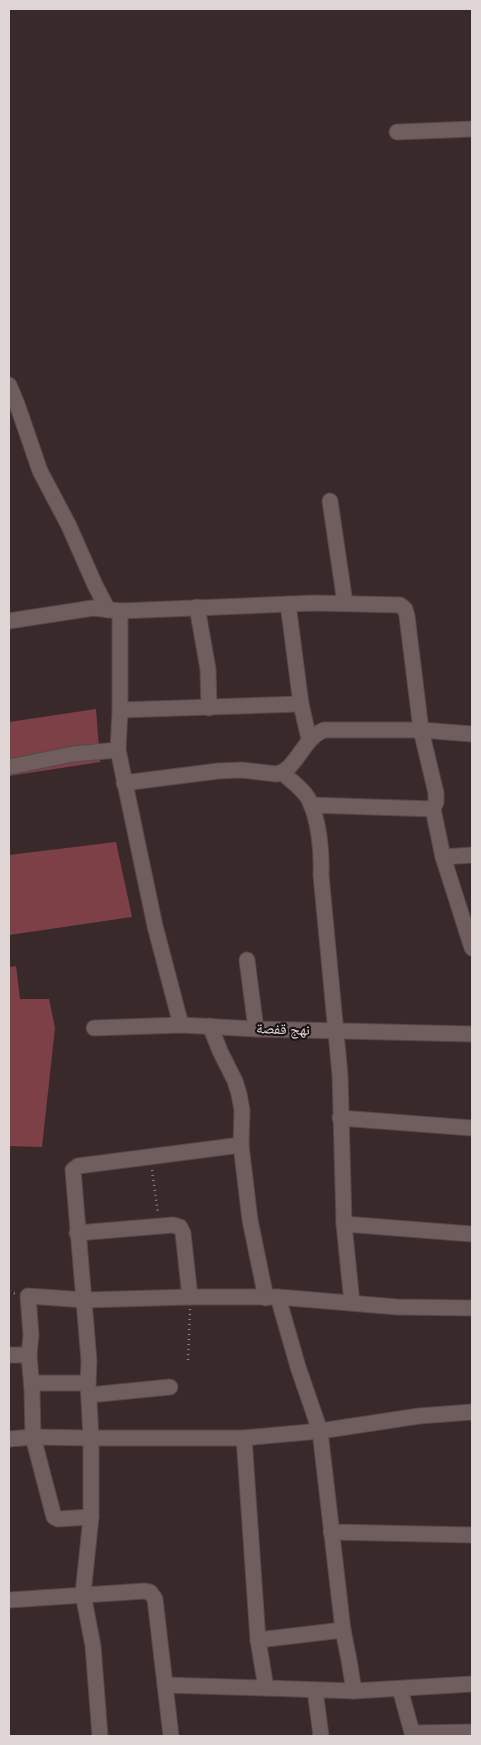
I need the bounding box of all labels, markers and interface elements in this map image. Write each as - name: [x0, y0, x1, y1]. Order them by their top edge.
- street label: نهج قفصة: [256, 1019, 310, 1040]

